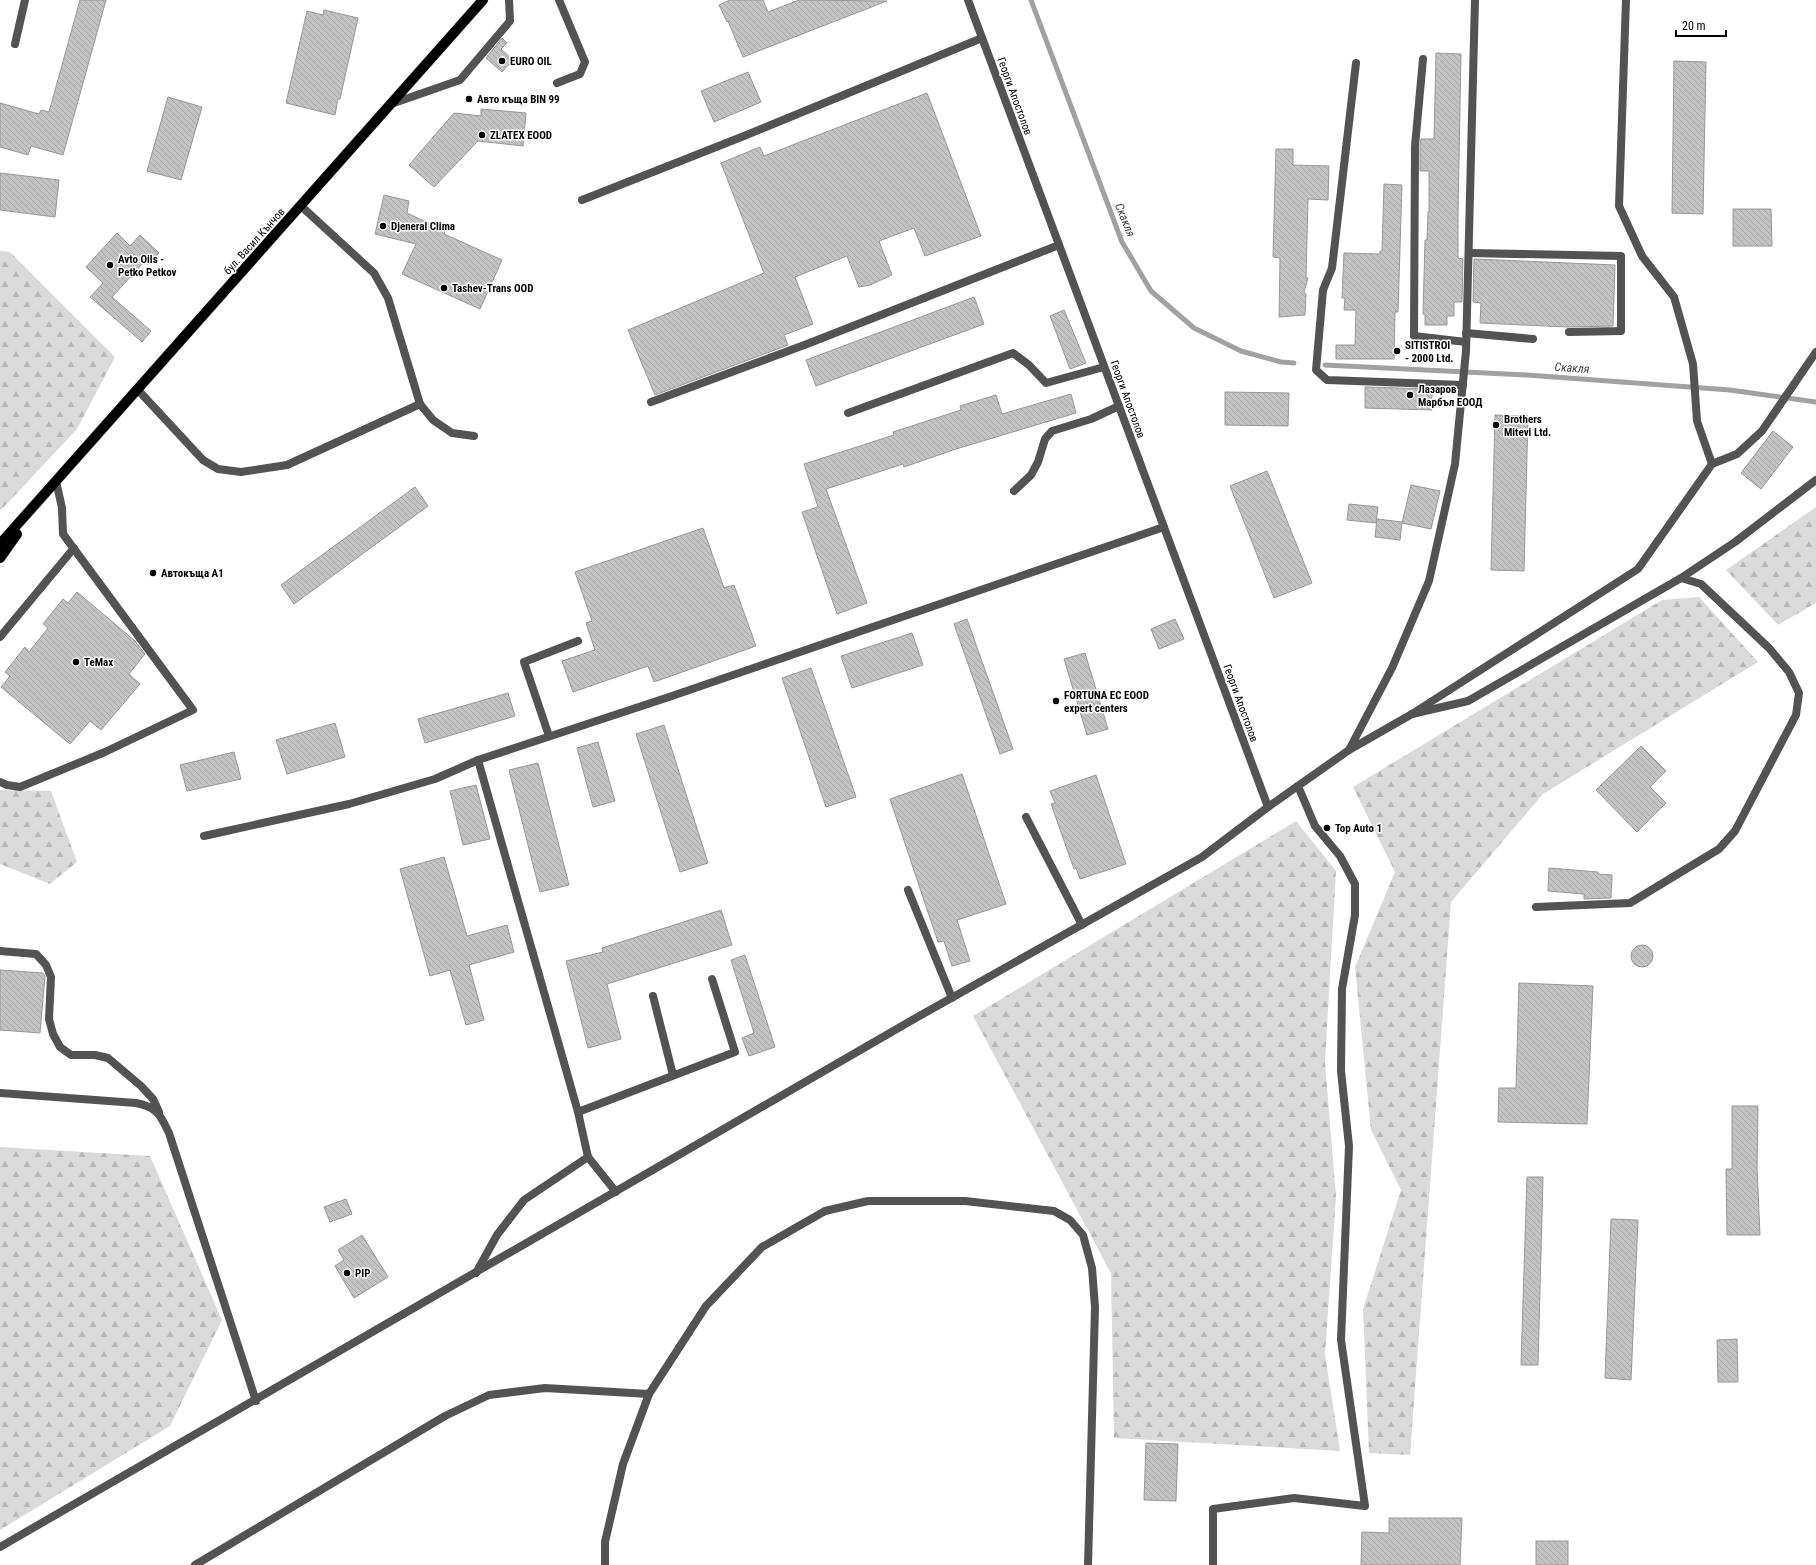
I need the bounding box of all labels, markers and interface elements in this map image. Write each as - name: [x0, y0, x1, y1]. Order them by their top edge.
- scale bar: [1676, 12, 1726, 38]
- text: 20 m: [1682, 19, 1706, 33]
- place label: EURO OIL: [510, 55, 552, 68]
- marker: EURO OIL: [497, 56, 507, 66]
- street label: Георги Апостолов: [994, 56, 1035, 137]
- place label: Авто къща BIN 99: [477, 93, 560, 106]
- marker: Авто къща BIN 99: [464, 94, 474, 104]
- place label: ZLATEX EOOD: [490, 129, 552, 142]
- marker: ZLATEX EOOD: [477, 130, 487, 140]
- water label: Скакля: [1112, 201, 1138, 239]
- street label: бул. Васил Кънчов: [221, 205, 288, 277]
- place label: Djeneral Clima: [391, 220, 455, 233]
- marker: Djeneral Clima: [378, 221, 388, 231]
- place label: Avto Oils - Petko Petkov: [118, 253, 177, 279]
- marker: Avto Oils - Petko Petkov: [105, 260, 115, 270]
- place label: Tashev-Trans OOD: [452, 282, 533, 295]
- marker: Tashev-Trans OOD: [439, 283, 449, 293]
- place label: SITISTROI - 2000 Ltd.: [1405, 339, 1454, 365]
- marker: SITISTROI - 2000 Ltd.: [1392, 346, 1402, 356]
- street label: Георги Апостолов: [1107, 359, 1148, 440]
- water label: Скакля: [1554, 360, 1590, 376]
- place label: Лазаров Марбъл ЕООД: [1418, 383, 1483, 409]
- marker: Лазаров Марбъл ЕООД: [1405, 390, 1415, 400]
- place label: Brothers Mitevi Ltd.: [1504, 413, 1551, 439]
- marker: Brothers Mitevi Ltd.: [1491, 420, 1501, 430]
- place label: Автокъща А1: [161, 567, 224, 580]
- marker: Автокъща А1: [148, 568, 158, 578]
- place label: TeMax: [84, 656, 113, 669]
- marker: TeMax: [71, 657, 81, 667]
- street label: Георги Апостолов: [1220, 663, 1261, 744]
- place label: FORTUNA EC EOOD expert centers: [1064, 689, 1149, 715]
- marker: FORTUNA EC EOOD expert centers: [1051, 696, 1061, 706]
- place label: Top Auto 1: [1335, 822, 1382, 835]
- marker: Top Auto 1: [1322, 823, 1332, 833]
- place label: PIP: [355, 1267, 370, 1280]
- marker: PIP: [342, 1268, 352, 1278]

